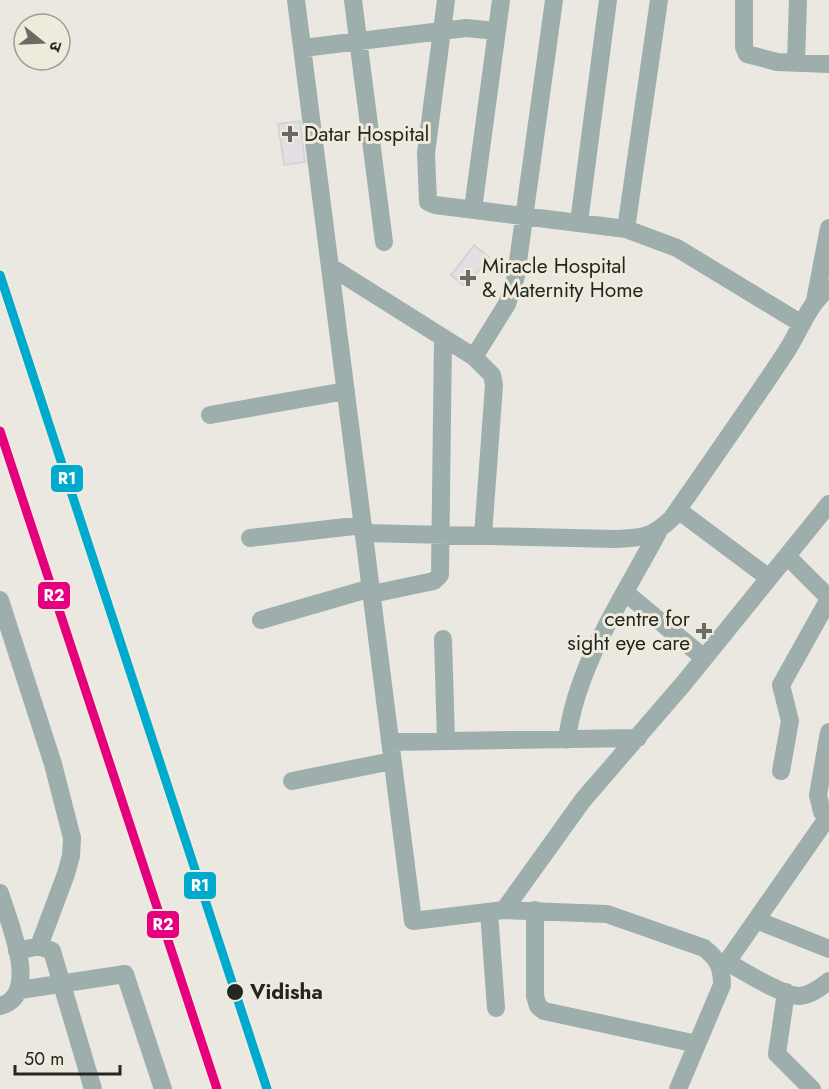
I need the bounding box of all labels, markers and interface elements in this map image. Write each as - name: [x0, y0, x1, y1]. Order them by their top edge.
- north arrow: [12, 12, 72, 72]
- text: उ: [43, 38, 68, 55]
- place label: Datar Hospital: [304, 119, 429, 149]
- marker: Datar Hospital: [281, 125, 299, 143]
- place label: Miracle Hospital & Maternity Home: [482, 251, 644, 305]
- marker: Miracle Hospital & Maternity Home: [459, 269, 477, 287]
- line badge: R1: [50, 464, 84, 493]
- text: R1: [58, 467, 76, 490]
- line badge: R2: [37, 581, 71, 610]
- text: R2: [44, 584, 64, 607]
- place label: centre for sight eye care: [567, 604, 691, 658]
- marker: centre for sight eye care: [695, 622, 713, 640]
- line badge: R1: [183, 871, 217, 900]
- text: R1: [191, 874, 209, 897]
- line badge: R2: [146, 910, 180, 939]
- text: R2: [153, 913, 173, 936]
- place label: Vidisha: [249, 977, 323, 1007]
- marker: Vidisha: [225, 982, 245, 1002]
- scale bar: [15, 1038, 120, 1076]
- text: 50 m: [24, 1046, 64, 1072]

